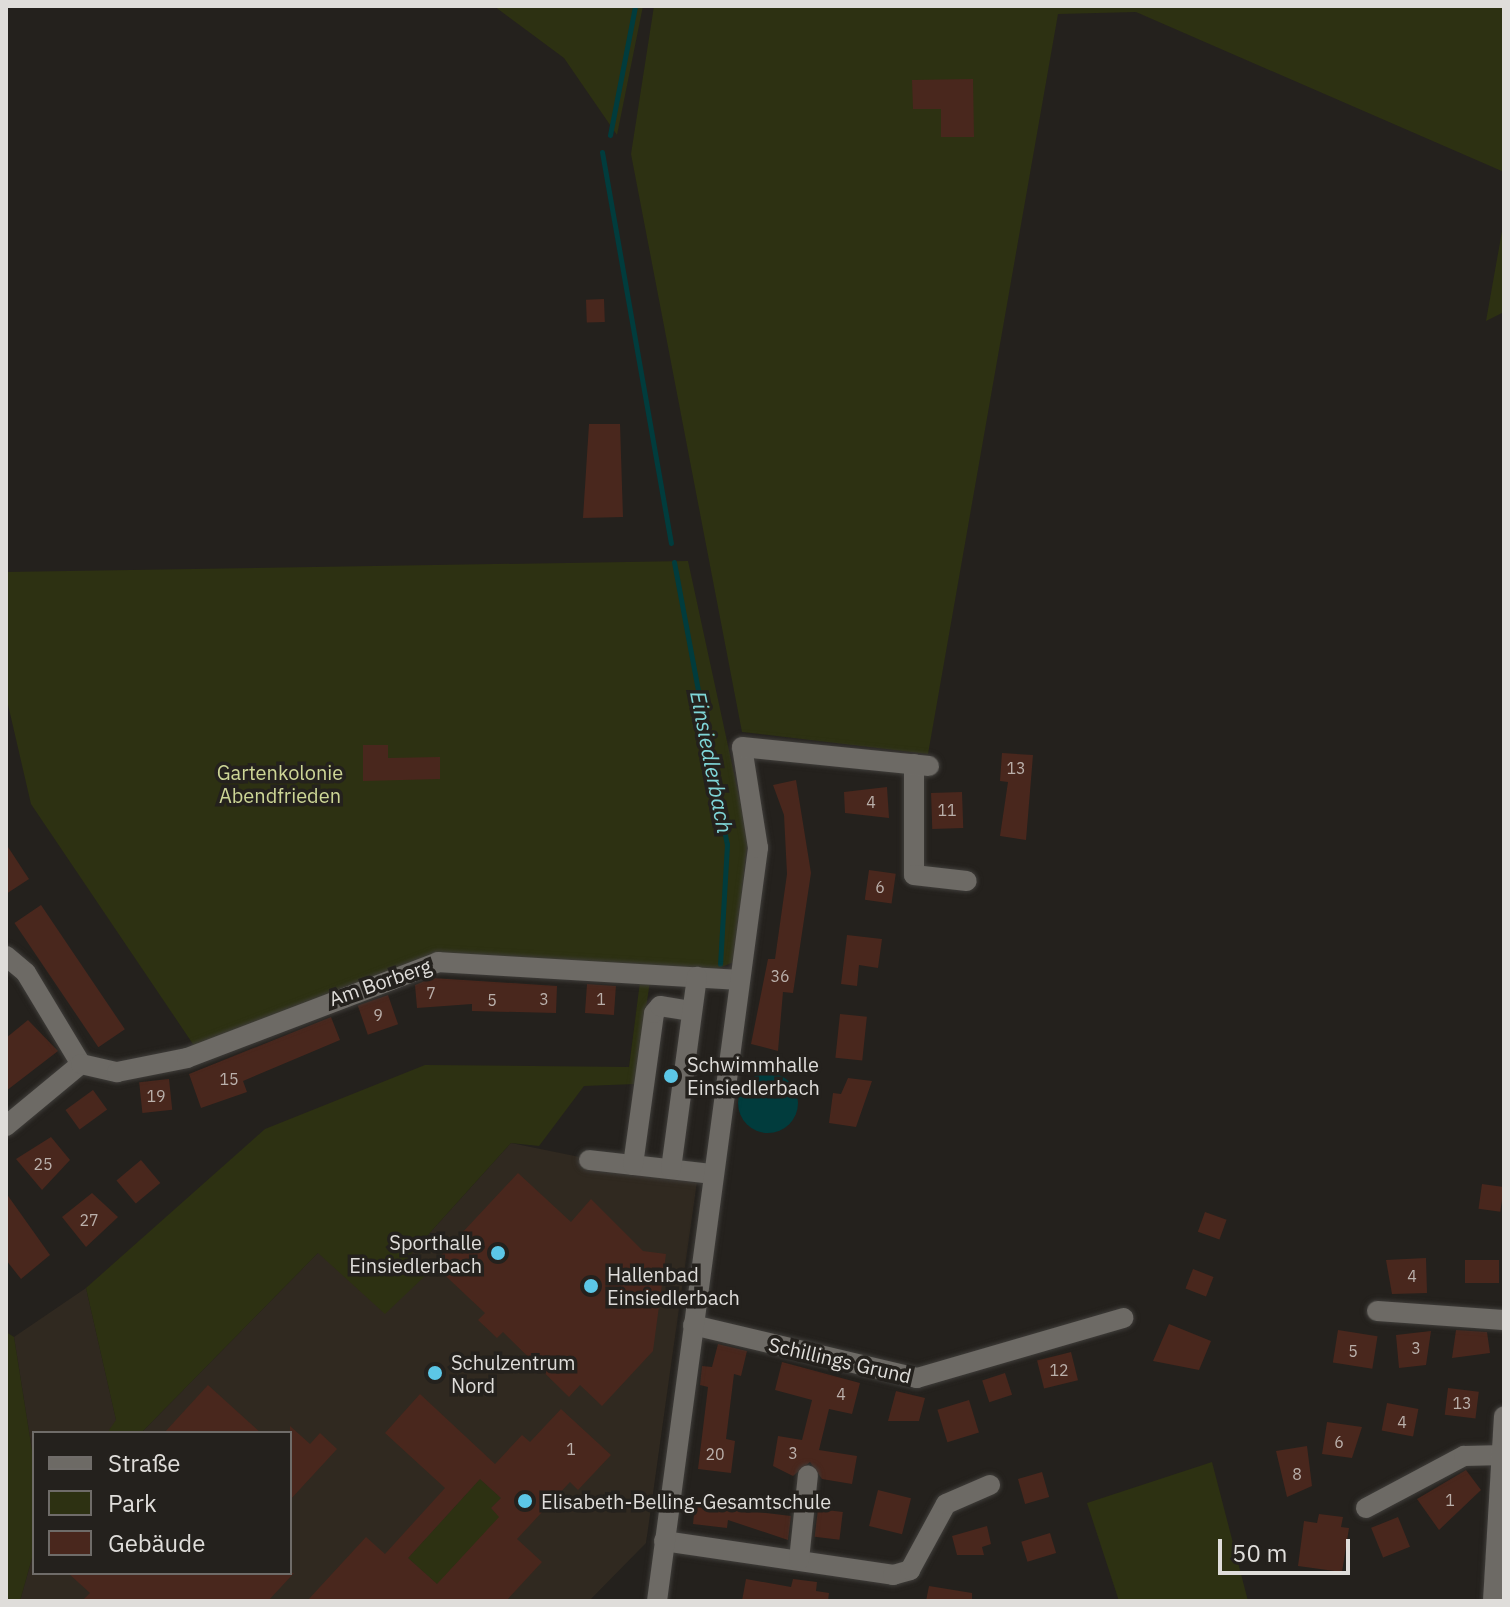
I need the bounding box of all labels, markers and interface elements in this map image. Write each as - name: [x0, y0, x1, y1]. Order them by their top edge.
- water label: Einsiedlerbach: [685, 689, 739, 835]
- house number: 13: [1006, 758, 1026, 778]
- park label: Gartenkolonie Abendfrieden: [217, 761, 343, 808]
- house number: 4: [866, 792, 876, 812]
- house number: 11: [937, 800, 957, 820]
- house number: 6: [875, 877, 885, 897]
- street label: Am Borberg: [326, 953, 434, 1011]
- house number: 36: [770, 966, 790, 986]
- house number: 7: [426, 983, 436, 1003]
- house number: 3: [539, 989, 549, 1009]
- house number: 1: [596, 989, 606, 1009]
- house number: 5: [487, 990, 497, 1010]
- house number: 9: [373, 1005, 383, 1025]
- place label: Schwimmhalle Einsiedlerbach: [687, 1052, 820, 1099]
- marker: Schwimmhalle Einsiedlerbach: [662, 1067, 680, 1085]
- house number: 15: [219, 1069, 239, 1089]
- house number: 19: [146, 1086, 166, 1106]
- house number: 25: [33, 1154, 53, 1174]
- house number: 27: [79, 1210, 99, 1230]
- place label: Sporthalle Einsiedlerbach: [349, 1230, 482, 1277]
- marker: Sporthalle Einsiedlerbach: [489, 1244, 507, 1262]
- place label: Hallenbad Einsiedlerbach: [607, 1262, 740, 1309]
- house number: 4: [1407, 1266, 1417, 1286]
- marker: Hallenbad Einsiedlerbach: [582, 1277, 600, 1295]
- street label: Schillings Grund: [766, 1332, 914, 1388]
- house number: 3: [1411, 1338, 1421, 1358]
- house number: 5: [1348, 1341, 1358, 1361]
- place label: Schulzentrum Nord: [451, 1350, 575, 1397]
- house number: 12: [1049, 1360, 1069, 1380]
- marker: Schulzentrum Nord: [426, 1364, 444, 1382]
- house number: 4: [836, 1384, 846, 1404]
- house number: 13: [1452, 1393, 1472, 1413]
- house number: 4: [1397, 1412, 1407, 1432]
- legend: [32, 1431, 292, 1575]
- house number: 6: [1334, 1432, 1344, 1452]
- house number: 1: [566, 1439, 576, 1459]
- house number: 3: [788, 1443, 798, 1463]
- house number: 20: [705, 1444, 725, 1464]
- text: Straße: [108, 1447, 180, 1479]
- house number: 8: [1292, 1464, 1302, 1484]
- text: Park: [108, 1487, 157, 1519]
- place label: Elisabeth-Belling-Gesamtschule: [541, 1489, 831, 1513]
- house number: 1: [1445, 1490, 1455, 1510]
- marker: Elisabeth-Belling-Gesamtschule: [516, 1492, 534, 1510]
- scale bar: [1222, 1523, 1354, 1573]
- text: Gebäude: [108, 1527, 205, 1559]
- text: 50 m: [1232, 1537, 1287, 1569]

